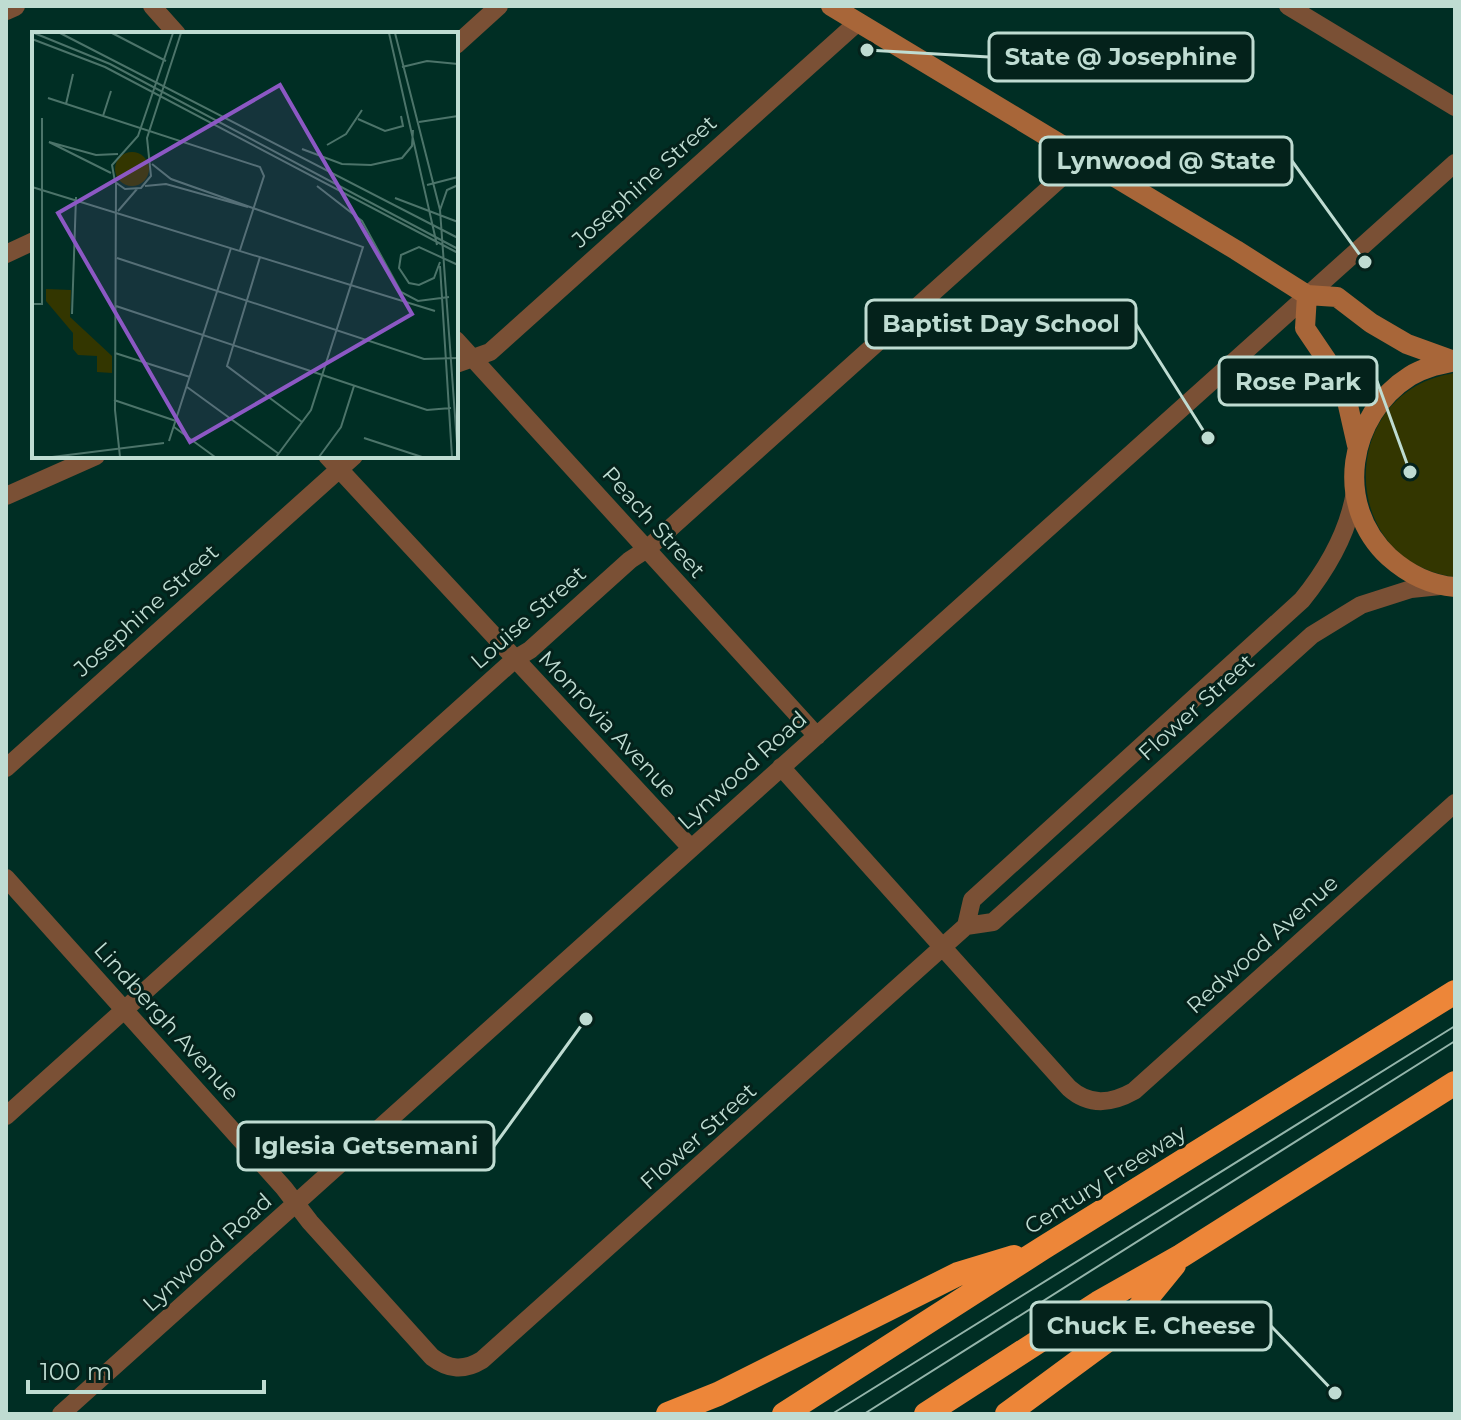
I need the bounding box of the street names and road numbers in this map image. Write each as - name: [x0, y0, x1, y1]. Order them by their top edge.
- street label: Josephine Street: [566, 109, 722, 254]
- street label: Peach Street: [596, 461, 711, 584]
- street label: Josephine Street: [68, 538, 224, 683]
- street label: Louise Street: [465, 560, 591, 675]
- street label: Monrovia Avenue: [533, 645, 683, 804]
- street label: Flower Street: [1133, 648, 1260, 766]
- street label: Lynwood Road: [672, 705, 812, 835]
- street label: Redwood Avenue: [1181, 869, 1344, 1019]
- street label: Lindbergh Avenue: [88, 936, 245, 1106]
- street label: Flower Street: [635, 1077, 762, 1195]
- street label: Century Freeway: [1020, 1119, 1191, 1240]
- street label: Lynwood Road: [137, 1187, 277, 1317]

